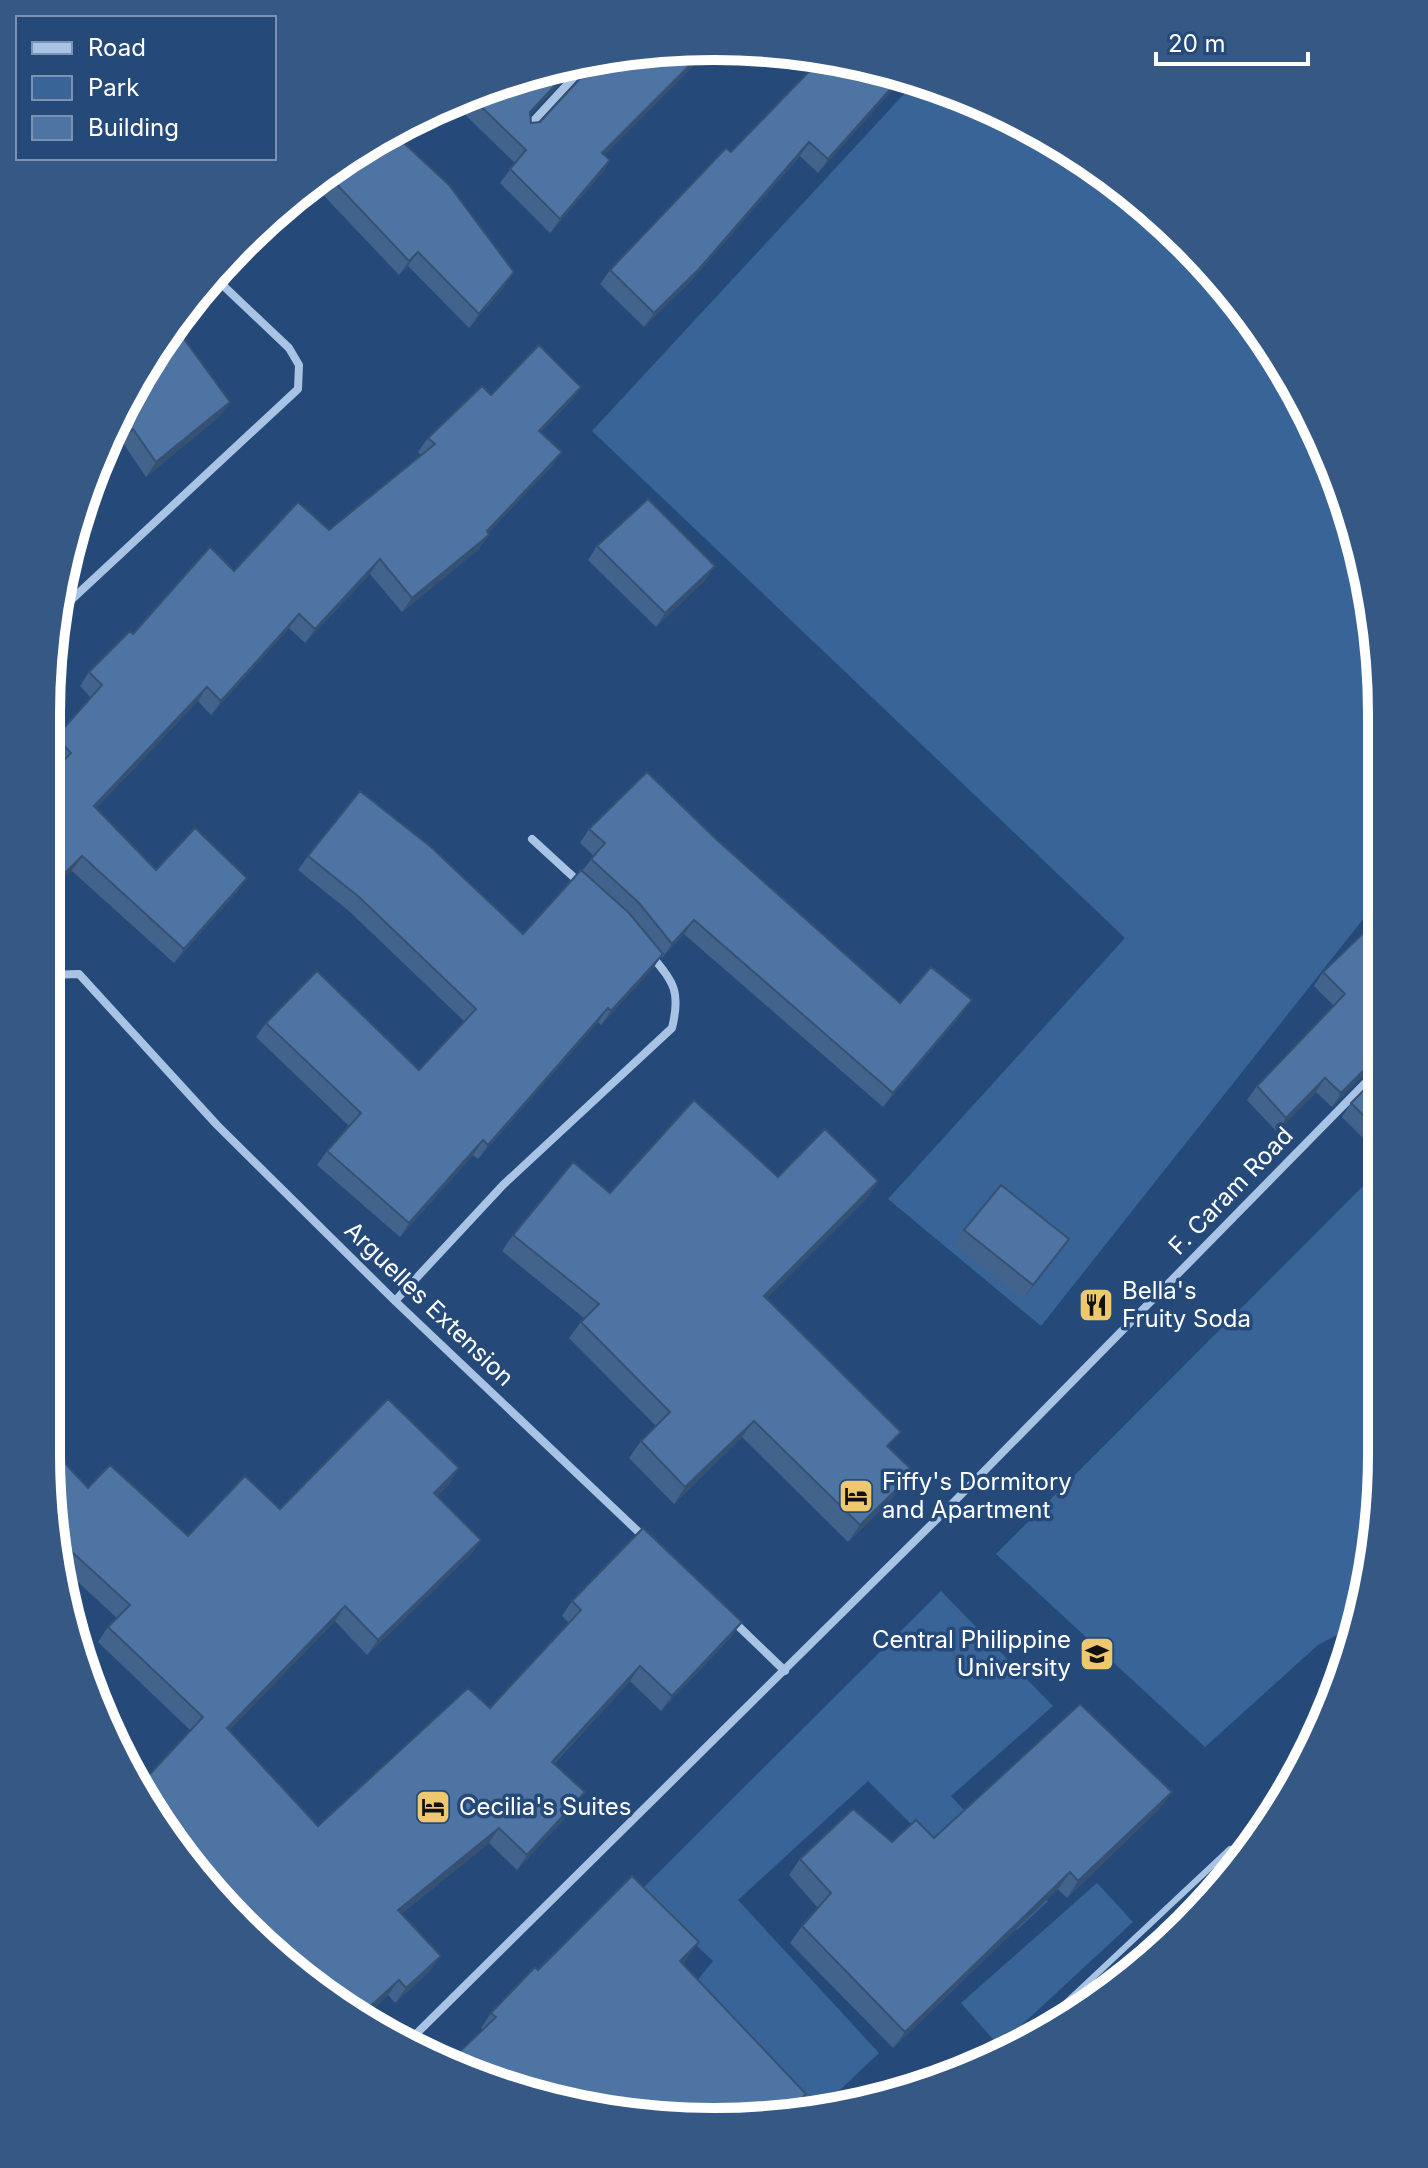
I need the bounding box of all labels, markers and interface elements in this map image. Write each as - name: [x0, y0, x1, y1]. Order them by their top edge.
- legend: [16, 16, 276, 160]
- scale bar: [1156, 16, 1308, 66]
- text: 20 m: [1168, 29, 1226, 58]
- text: Road: [88, 33, 146, 62]
- text: Park: [88, 73, 139, 102]
- text: Building: [88, 113, 179, 142]
- street label: F. Caram Road: [1162, 1121, 1299, 1261]
- street label: Arguelles Extension: [339, 1215, 520, 1392]
- place label: Bella's Fruity Soda: [1122, 1276, 1251, 1333]
- restaurant icon: Bella's Fruity Soda: [1077, 1286, 1115, 1324]
- place label: Fiffy's Dormitory and Apartment: [882, 1467, 1072, 1524]
- hotel icon: Fiffy's Dormitory and Apartment: [837, 1477, 875, 1515]
- place label: Central Philippine University: [872, 1625, 1071, 1682]
- school or university icon: Central Philippine University: [1078, 1635, 1116, 1673]
- hotel icon: Cecilia's Suites: [414, 1788, 452, 1826]
- place label: Cecilia's Suites: [459, 1792, 631, 1821]

